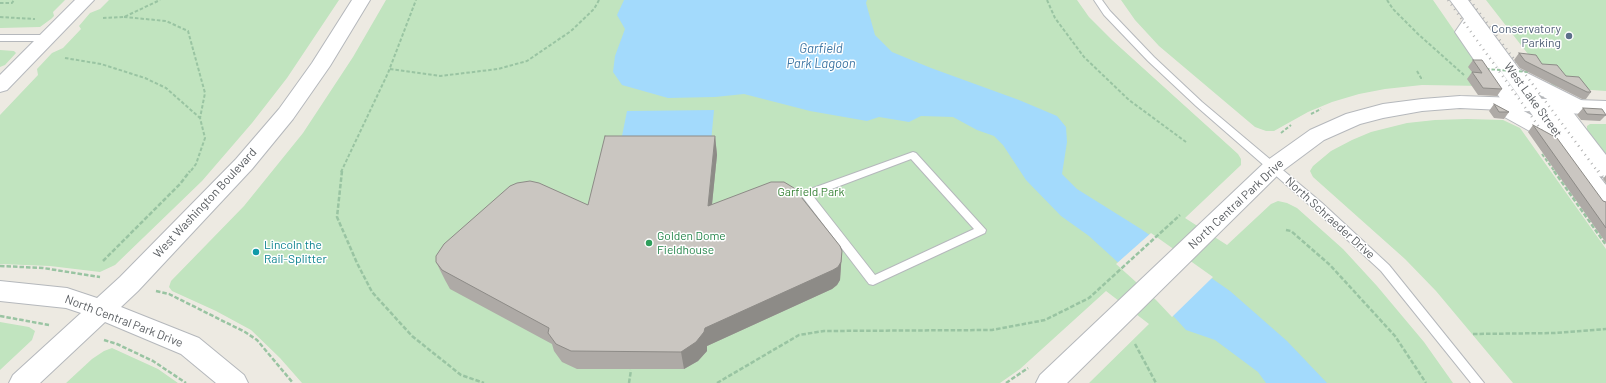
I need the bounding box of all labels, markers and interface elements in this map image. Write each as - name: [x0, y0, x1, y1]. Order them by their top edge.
- place label: Conservatory Parking: [1491, 22, 1561, 50]
- marker: Conservatory Parking: [1564, 31, 1574, 41]
- water label: Garfield Park Lagoon: [787, 41, 855, 72]
- street label: West Lake Street: [1501, 60, 1565, 140]
- street label: West Washington Boulevard: [150, 145, 260, 261]
- street label: North Central Park Drive: [1185, 156, 1287, 252]
- street label: North Schraeder Drive: [1282, 174, 1378, 262]
- park label: Garfield Park: [778, 185, 844, 199]
- place label: Golden Dome Fieldhouse: [657, 229, 726, 257]
- place label: Lincoln the Rail-Splitter: [264, 238, 327, 266]
- marker: Golden Dome Fieldhouse: [644, 238, 654, 248]
- marker: Lincoln the Rail-Splitter: [251, 247, 261, 257]
- street label: North Central Park Drive: [63, 292, 185, 350]

